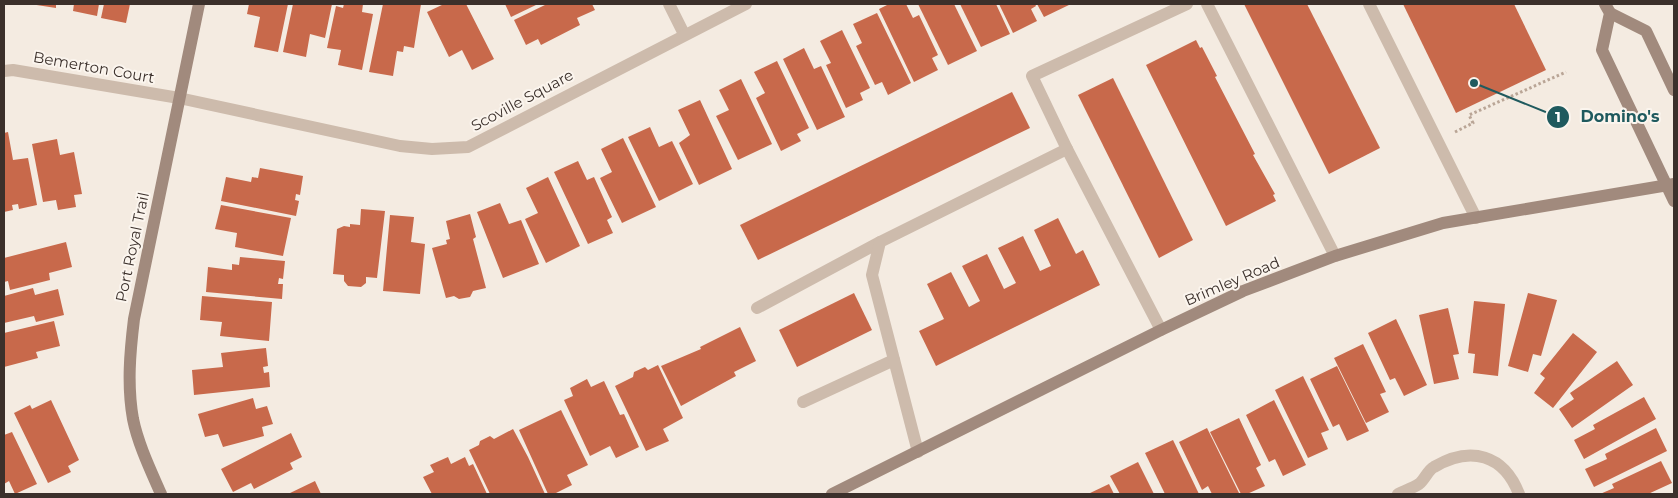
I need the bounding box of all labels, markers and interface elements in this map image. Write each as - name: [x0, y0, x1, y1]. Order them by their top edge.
- street label: Bemerton Court: [32, 47, 156, 87]
- street label: Scoville Square: [468, 65, 576, 135]
- callout: Domino's: [1545, 101, 1669, 132]
- text: 1: [1555, 107, 1561, 126]
- text: Domino's: [1581, 107, 1660, 126]
- street label: Port Royal Trail: [111, 190, 153, 304]
- street label: Brimley Road: [1182, 252, 1282, 310]

